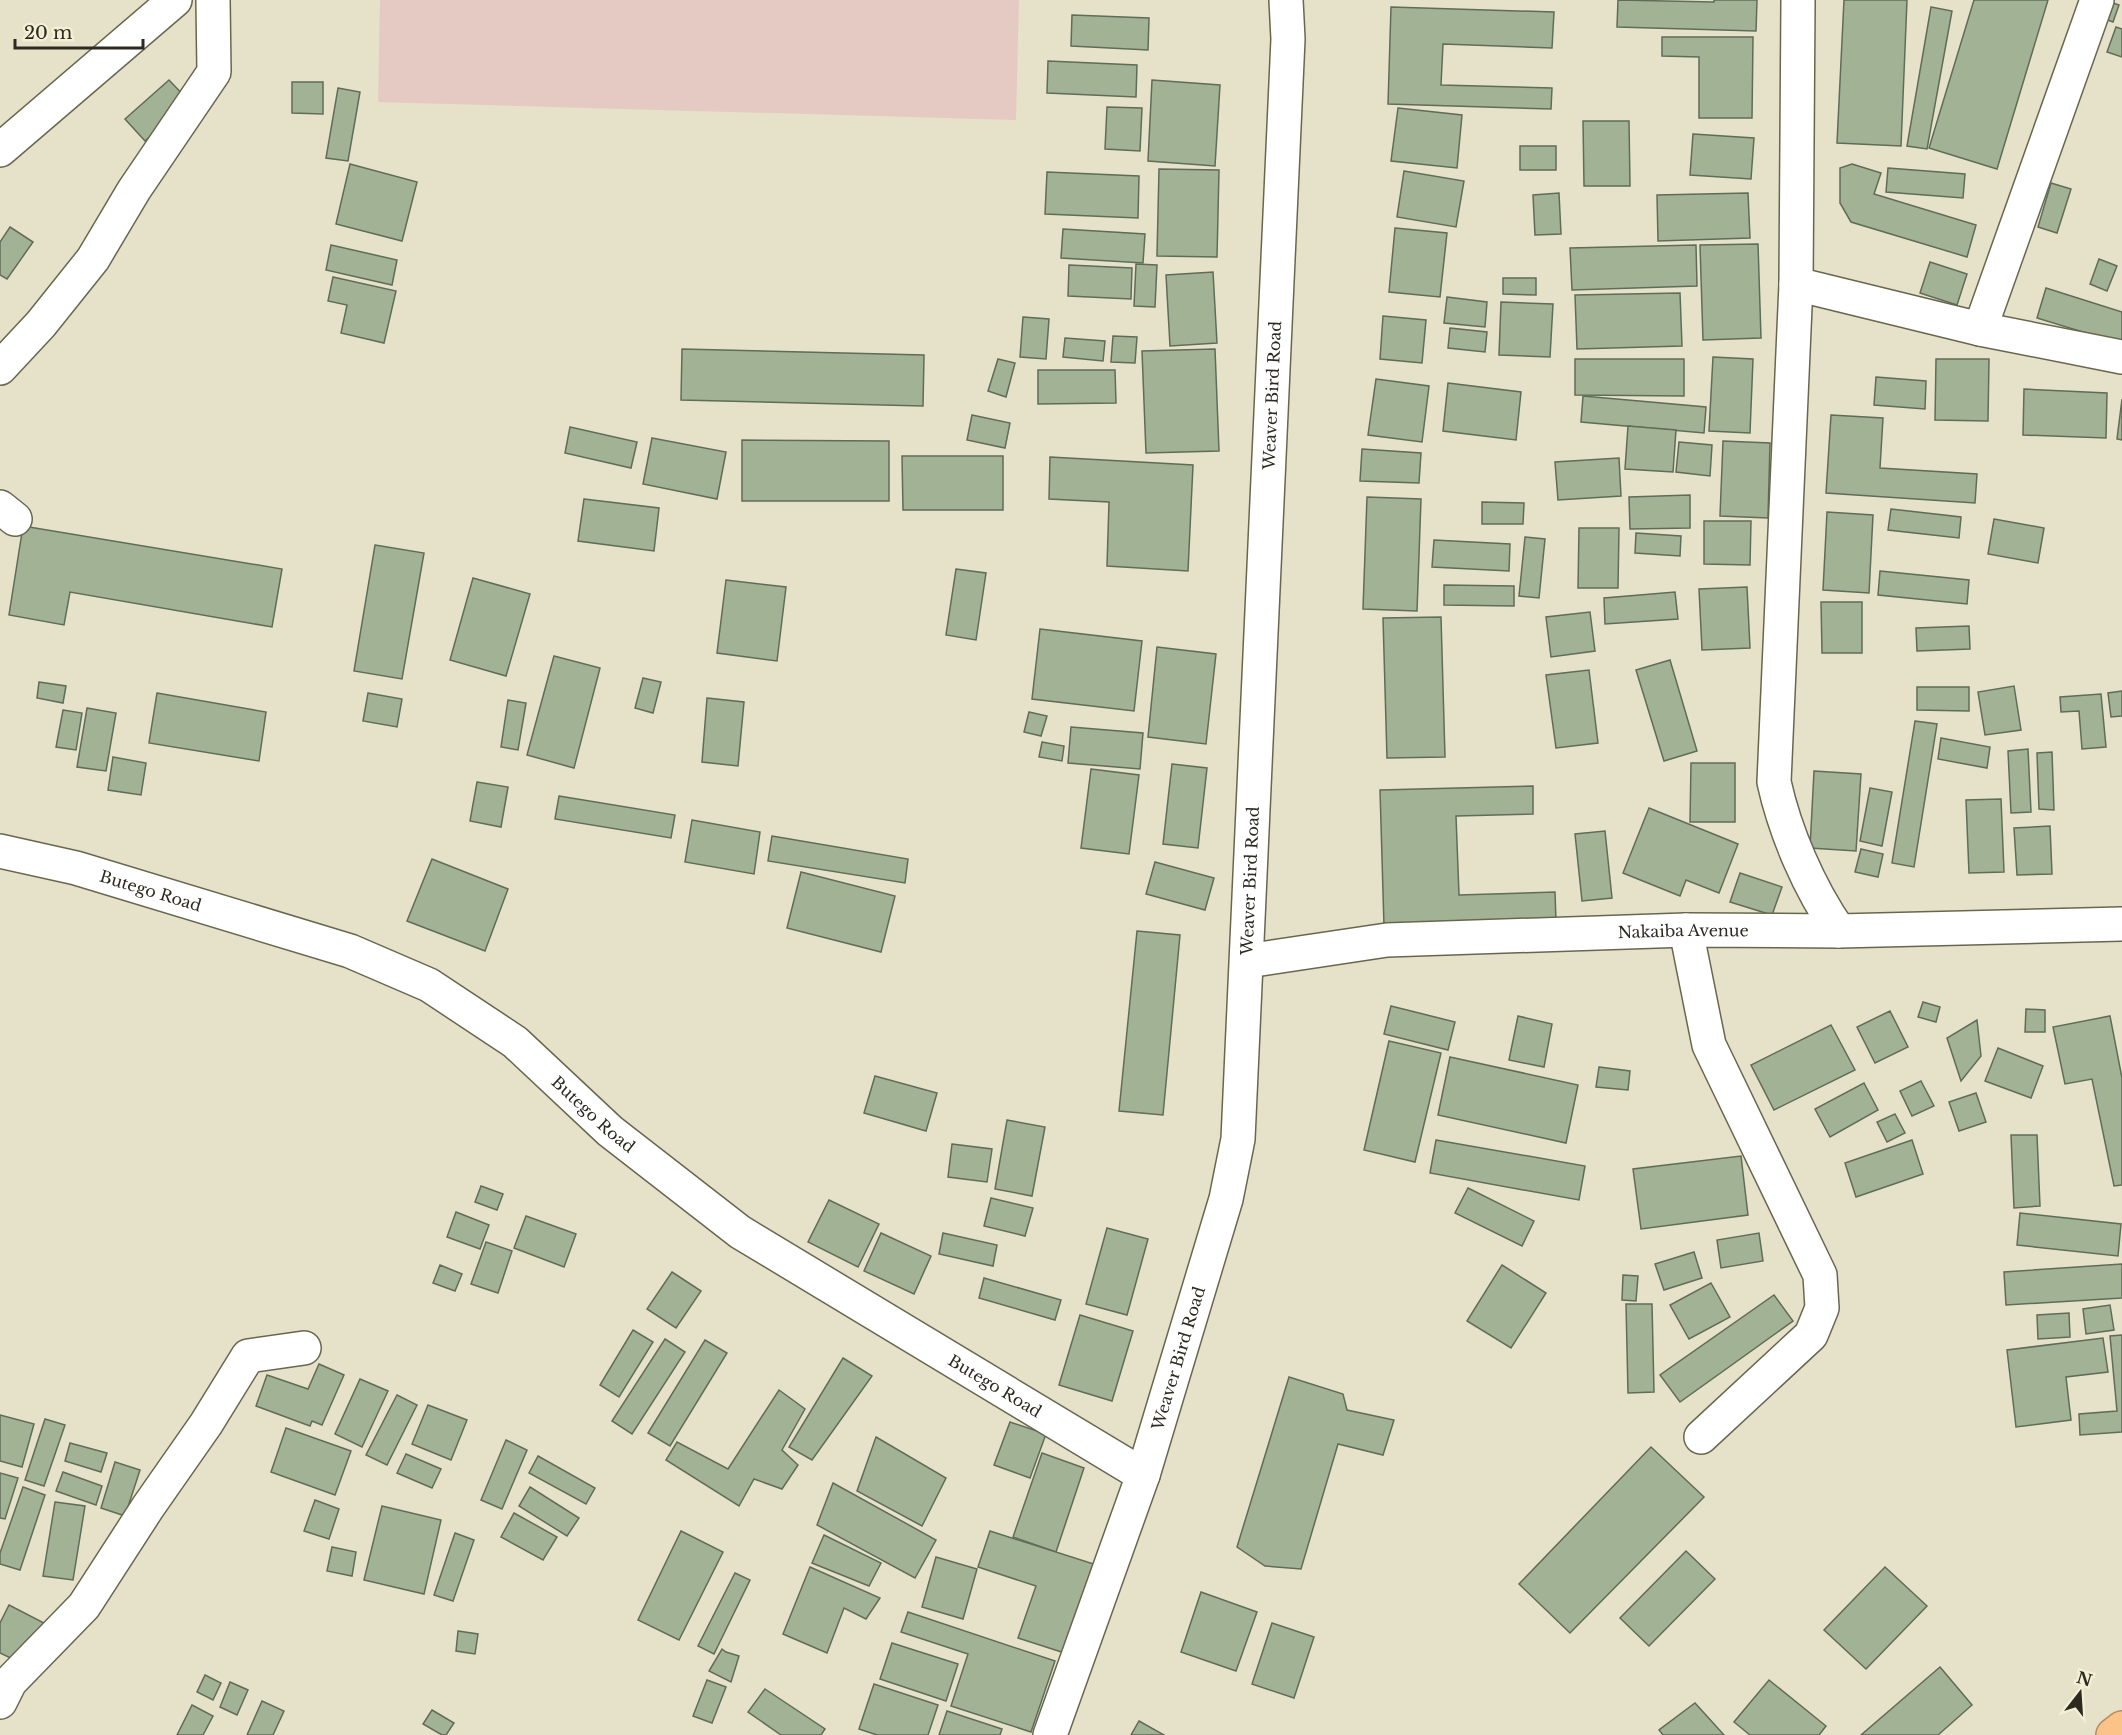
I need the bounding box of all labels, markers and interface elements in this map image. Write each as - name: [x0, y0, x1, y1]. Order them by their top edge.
- scale bar: [15, 12, 142, 50]
- text: 20 m: [24, 22, 72, 44]
- street label: Weaver Bird Road: [1258, 320, 1285, 471]
- street label: Weaver Bird Road: [1236, 806, 1263, 957]
- street label: Butego Road: [97, 866, 204, 916]
- street label: Nakaiba Avenue: [1617, 920, 1749, 942]
- street label: Butego Road: [548, 1072, 639, 1157]
- street label: Weaver Bird Road: [1147, 1284, 1209, 1433]
- street label: Butego Road: [945, 1350, 1046, 1422]
- north arrow: [2050, 1663, 2110, 1723]
- text: N: [2074, 1667, 2095, 1690]

